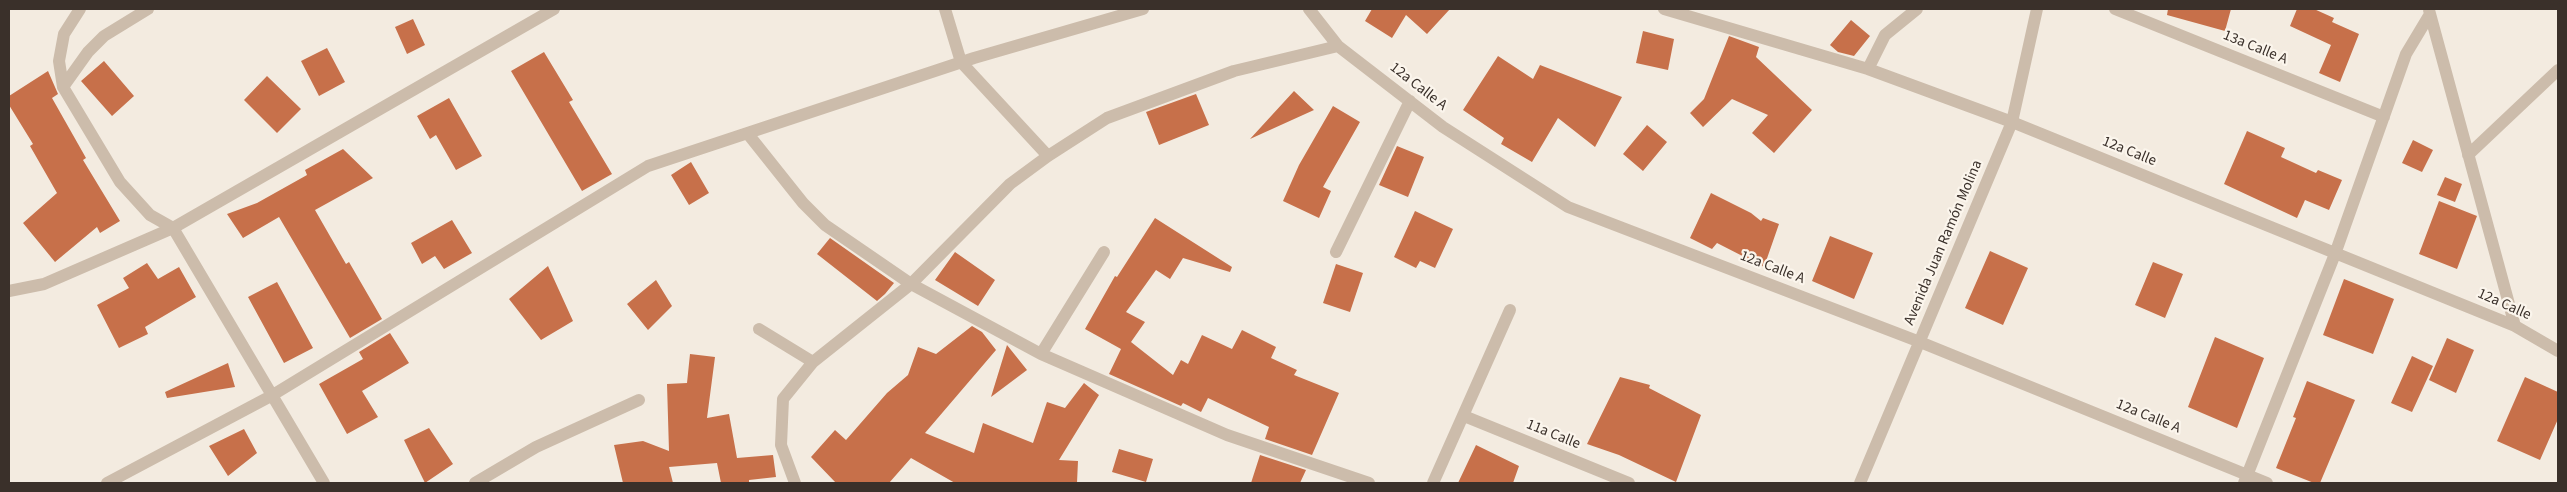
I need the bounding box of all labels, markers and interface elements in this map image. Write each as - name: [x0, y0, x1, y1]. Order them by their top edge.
- street label: 13a Calle A: [2220, 27, 2290, 69]
- street label: 12a Calle A: [1386, 59, 1450, 115]
- street label: 12a Calle: [2099, 133, 2159, 171]
- street label: Avenida Juan Ramón Molina: [1901, 158, 1987, 328]
- street label: 12a Calle A: [1737, 247, 1807, 289]
- street label: 12a Calle: [2474, 285, 2534, 325]
- street label: 12a Calle A: [2113, 396, 2183, 438]
- street label: 11a Calle: [1523, 416, 1583, 454]

